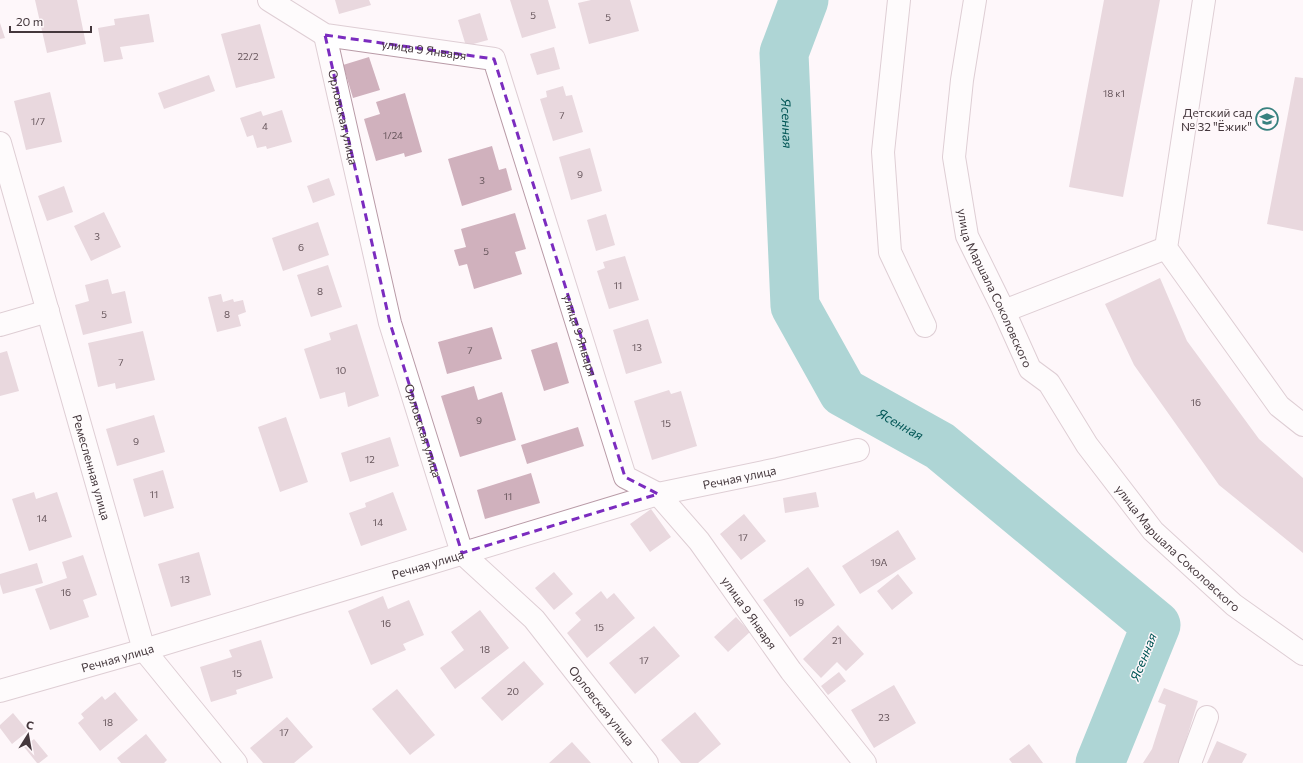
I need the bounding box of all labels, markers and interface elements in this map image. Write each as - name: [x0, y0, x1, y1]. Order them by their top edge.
- scale bar: [10, 8, 91, 34]
- house number: 5: [530, 9, 536, 21]
- house number: 5: [605, 11, 611, 23]
- text: 20 m: [16, 14, 43, 28]
- street label: улица 9 Января: [381, 36, 467, 62]
- house number: 22/2: [237, 50, 259, 62]
- street label: Орловская улица: [326, 68, 361, 166]
- house number: 18 к1: [1103, 87, 1125, 99]
- water label: Ясенная: [778, 97, 796, 149]
- place label: Детский сад № 32 "Ёжик": [1181, 105, 1252, 133]
- school or university icon: Детский сад № 32 "Ёжик": [1254, 106, 1280, 132]
- house number: 7: [559, 109, 565, 121]
- house number: 1/7: [31, 115, 45, 127]
- house number: 4: [262, 120, 268, 132]
- house number: 1/24: [383, 129, 403, 141]
- house number: 9: [577, 168, 583, 180]
- house number: 3: [479, 174, 485, 186]
- street label: улица Маршала Соколовского: [956, 208, 1035, 369]
- house number: 3: [94, 230, 100, 242]
- house number: 6: [298, 241, 304, 253]
- house number: 5: [483, 245, 489, 257]
- house number: 11: [614, 279, 622, 291]
- house number: 8: [317, 285, 323, 297]
- street label: улица 9 Января: [561, 292, 600, 378]
- house number: 5: [101, 308, 107, 320]
- house number: 8: [224, 308, 230, 320]
- house number: 13: [632, 341, 642, 353]
- house number: 7: [467, 344, 473, 356]
- house number: 7: [118, 356, 124, 368]
- house number: 10: [336, 364, 346, 376]
- street label: Орловская улица: [402, 382, 445, 479]
- house number: 16: [1191, 396, 1201, 408]
- water label: Ясенная: [874, 404, 926, 443]
- street label: Ремесленная улица: [70, 413, 114, 522]
- house number: 9: [476, 414, 482, 426]
- house number: 15: [661, 417, 671, 429]
- house number: 9: [133, 435, 139, 447]
- house number: 12: [365, 453, 375, 465]
- street label: Речная улица: [701, 463, 777, 492]
- street label: улица Маршала Соколовского: [1113, 482, 1243, 614]
- house number: 11: [150, 488, 158, 500]
- house number: 11: [504, 490, 512, 502]
- house number: 14: [37, 512, 47, 524]
- house number: 14: [373, 516, 383, 528]
- house number: 17: [738, 531, 748, 543]
- street label: Речная улица: [390, 546, 465, 581]
- house number: 19А: [870, 556, 888, 568]
- house number: 13: [180, 573, 190, 585]
- street label: улица 9 Января: [719, 574, 780, 652]
- house number: 16: [61, 586, 71, 598]
- house number: 19: [794, 596, 804, 608]
- house number: 16: [381, 617, 391, 629]
- house number: 15: [594, 621, 604, 633]
- water label: Ясенная: [1126, 631, 1160, 684]
- house number: 21: [832, 634, 842, 646]
- street label: Речная улица: [80, 641, 155, 675]
- house number: 18: [480, 643, 490, 655]
- house number: 17: [639, 654, 649, 666]
- street label: Орловская улица: [566, 663, 638, 748]
- house number: 15: [232, 667, 242, 679]
- house number: 20: [507, 685, 519, 697]
- house number: 23: [878, 711, 890, 723]
- north arrow: [8, 715, 48, 755]
- house number: 18: [103, 716, 113, 728]
- text: С: [25, 718, 35, 732]
- house number: 17: [279, 726, 289, 738]

